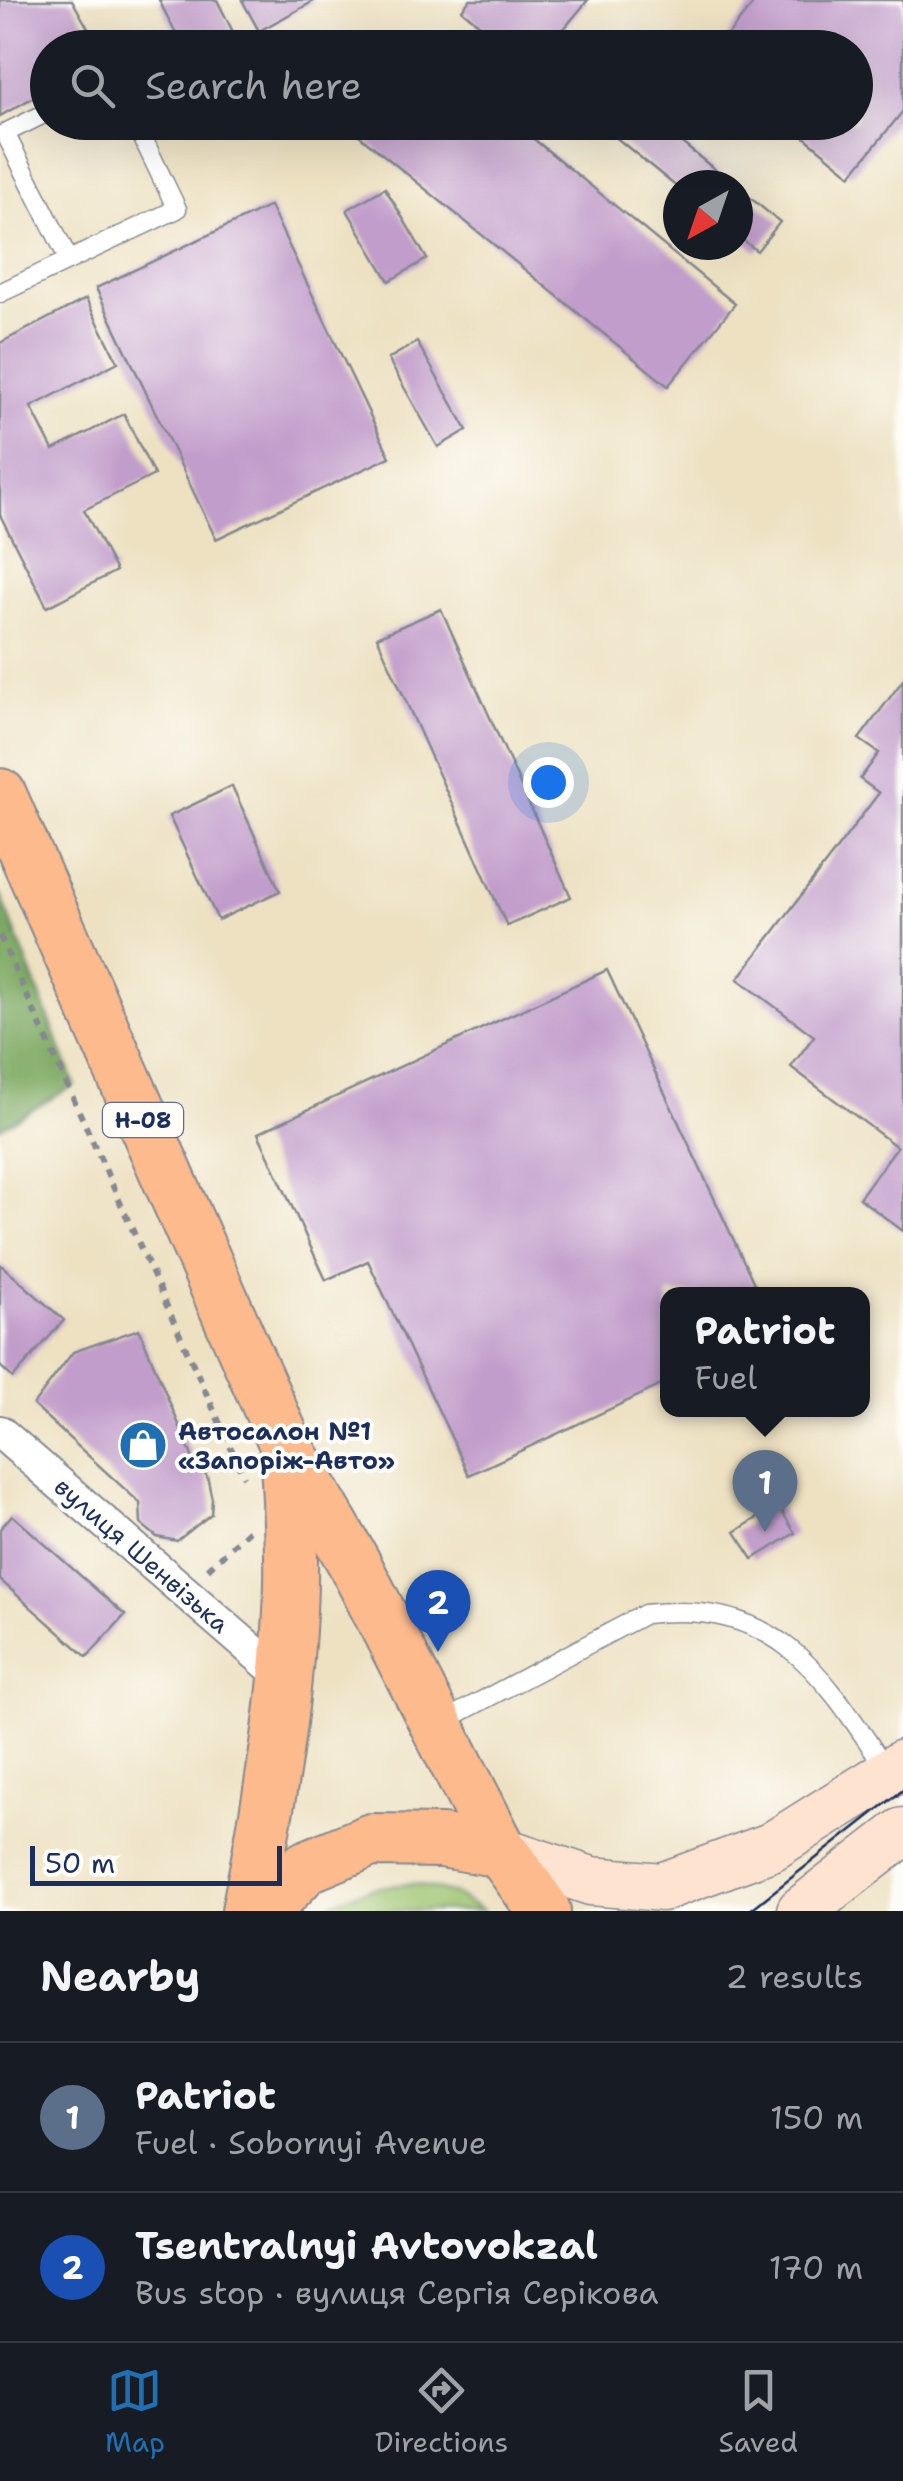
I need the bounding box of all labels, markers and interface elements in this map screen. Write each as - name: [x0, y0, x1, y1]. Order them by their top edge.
- search box: [30, 30, 873, 140]
- icon: search: [65, 58, 120, 113]
- text: Search here: [145, 60, 362, 111]
- north arrow: [663, 170, 753, 260]
- your location: [523, 757, 574, 808]
- road number: Н-08: [103, 1103, 183, 1137]
- popup: [660, 1287, 870, 1417]
- text: Patriot: [695, 1305, 835, 1356]
- text: Fuel: [695, 1356, 757, 1399]
- place label: Автосалон №1 «Запоріж-Авто»: [178, 1414, 395, 1477]
- shop icon: Автосалон №1 «Запоріж-Авто»: [117, 1419, 169, 1471]
- pin: 1: [732, 1450, 798, 1532]
- street label: вулиця Шенвізька: [47, 1469, 237, 1641]
- pin: 2: [406, 1570, 470, 1652]
- scale bar: [30, 1841, 282, 1886]
- text: 50 m: [45, 1844, 115, 1882]
- text: Nearby: [40, 1948, 200, 2004]
- text: 2 results: [726, 1955, 863, 1998]
- text: Patriot: [135, 2070, 276, 2121]
- text: 1: [65, 2096, 80, 2139]
- text: 150 m: [770, 2096, 863, 2139]
- text: Fuel · Sobornyi Avenue: [135, 2121, 487, 2164]
- text: Tsentralnyi Avtovokzal: [135, 2220, 598, 2271]
- text: 2: [61, 2246, 84, 2289]
- text: 170 m: [769, 2246, 863, 2289]
- text: Bus stop · вулиця Сергія Серікова: [135, 2271, 658, 2314]
- tab: Map: [105, 2363, 165, 2461]
- tab: Directions: [375, 2363, 508, 2461]
- tab: Saved: [718, 2363, 798, 2461]

